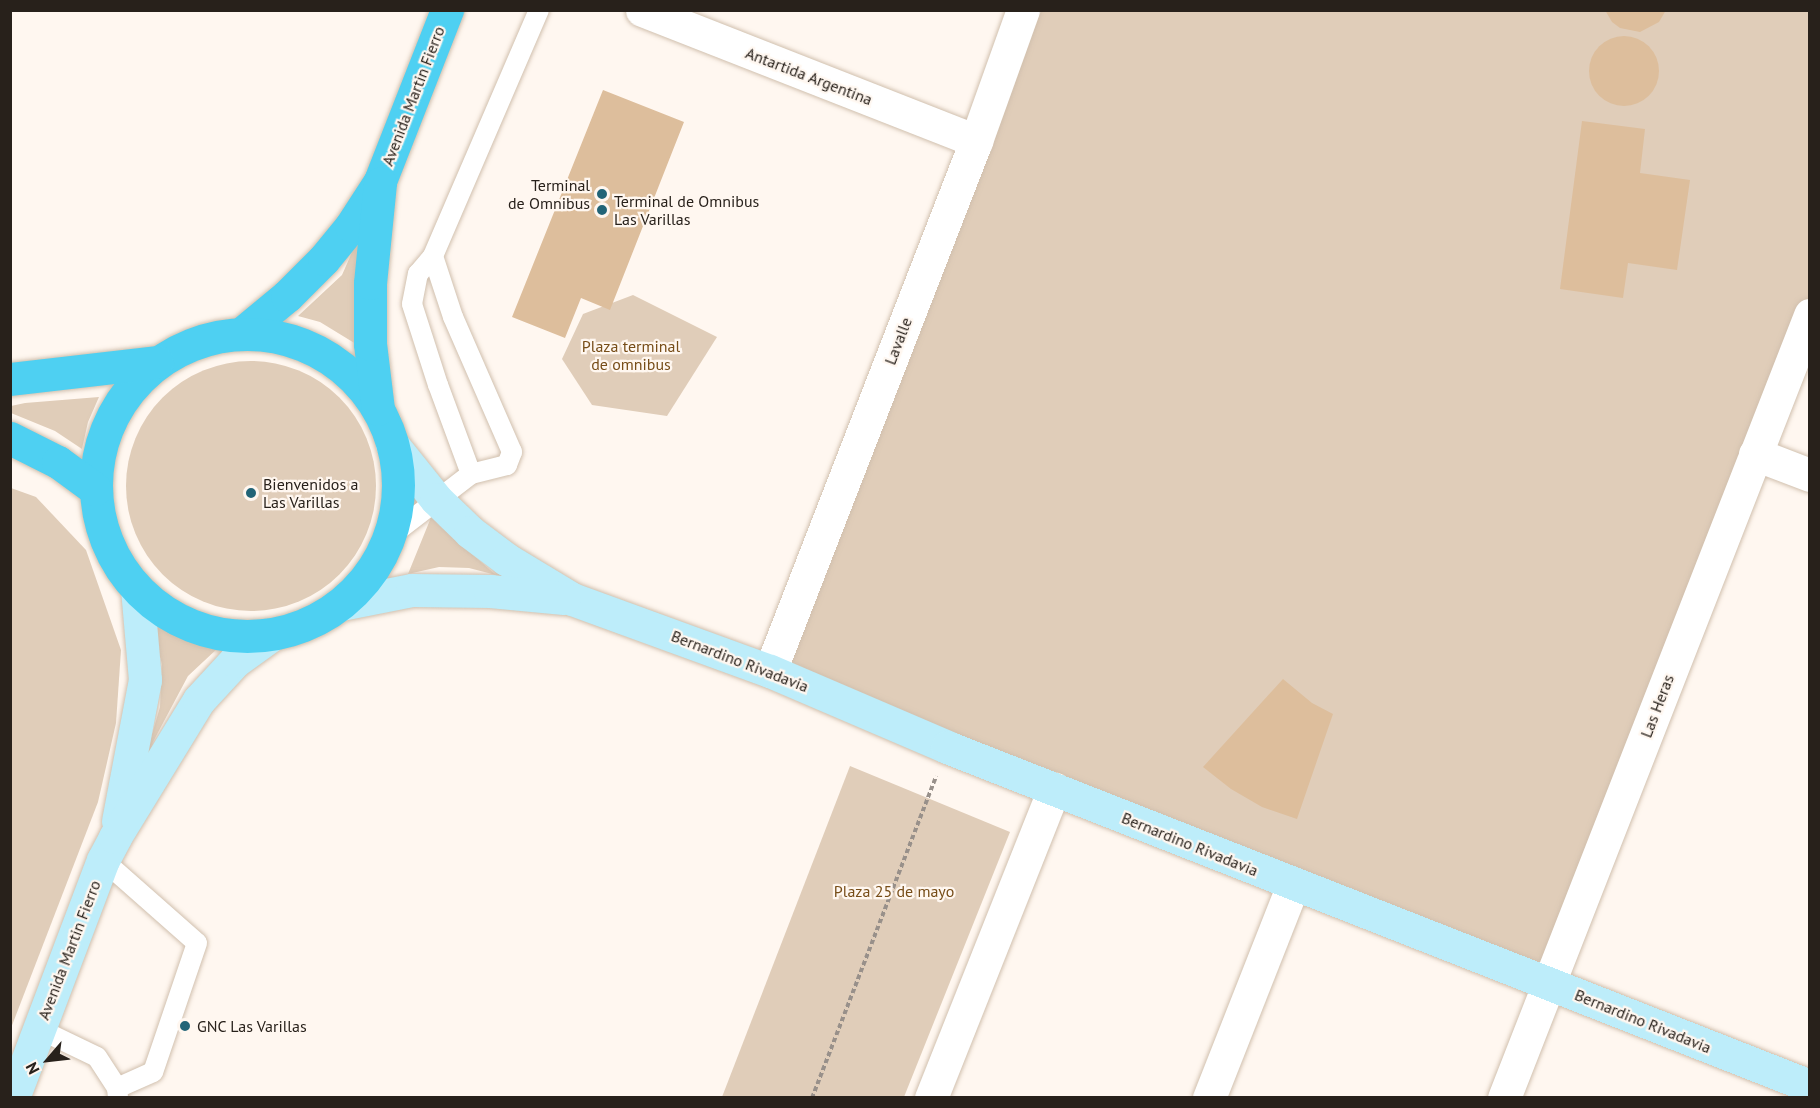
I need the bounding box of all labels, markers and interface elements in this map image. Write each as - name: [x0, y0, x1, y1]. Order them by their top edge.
- street label: Avenida Martin Fierro: [378, 24, 448, 168]
- street label: Antartida Argentina: [743, 43, 875, 109]
- place label: Terminal de Omnibus: [508, 175, 590, 213]
- marker: Terminal de Omnibus: [595, 187, 609, 201]
- place label: Terminal de Omnibus Las Varillas: [614, 191, 759, 229]
- marker: Terminal de Omnibus Las Varillas: [595, 203, 609, 217]
- street label: Lavalle: [880, 315, 916, 367]
- park label: Plaza terminal de omnibus: [582, 336, 680, 374]
- place label: Bienvenidos a Las Varillas: [263, 474, 358, 512]
- marker: Bienvenidos a Las Varillas: [244, 486, 258, 500]
- street label: Bernardino Rivadavia: [669, 626, 811, 696]
- street label: Las Heras: [1636, 672, 1678, 740]
- street label: Bernardino Rivadavia: [1119, 808, 1261, 880]
- street label: Avenida Martin Fierro: [34, 878, 104, 1022]
- park label: Plaza 25 de mayo: [834, 881, 954, 901]
- street label: Bernardino Rivadavia: [1572, 985, 1714, 1057]
- place label: GNC Las Varillas: [197, 1016, 308, 1036]
- marker: GNC Las Varillas: [178, 1019, 192, 1033]
- north arrow: [18, 1030, 78, 1090]
- text: N: [21, 1059, 43, 1078]

